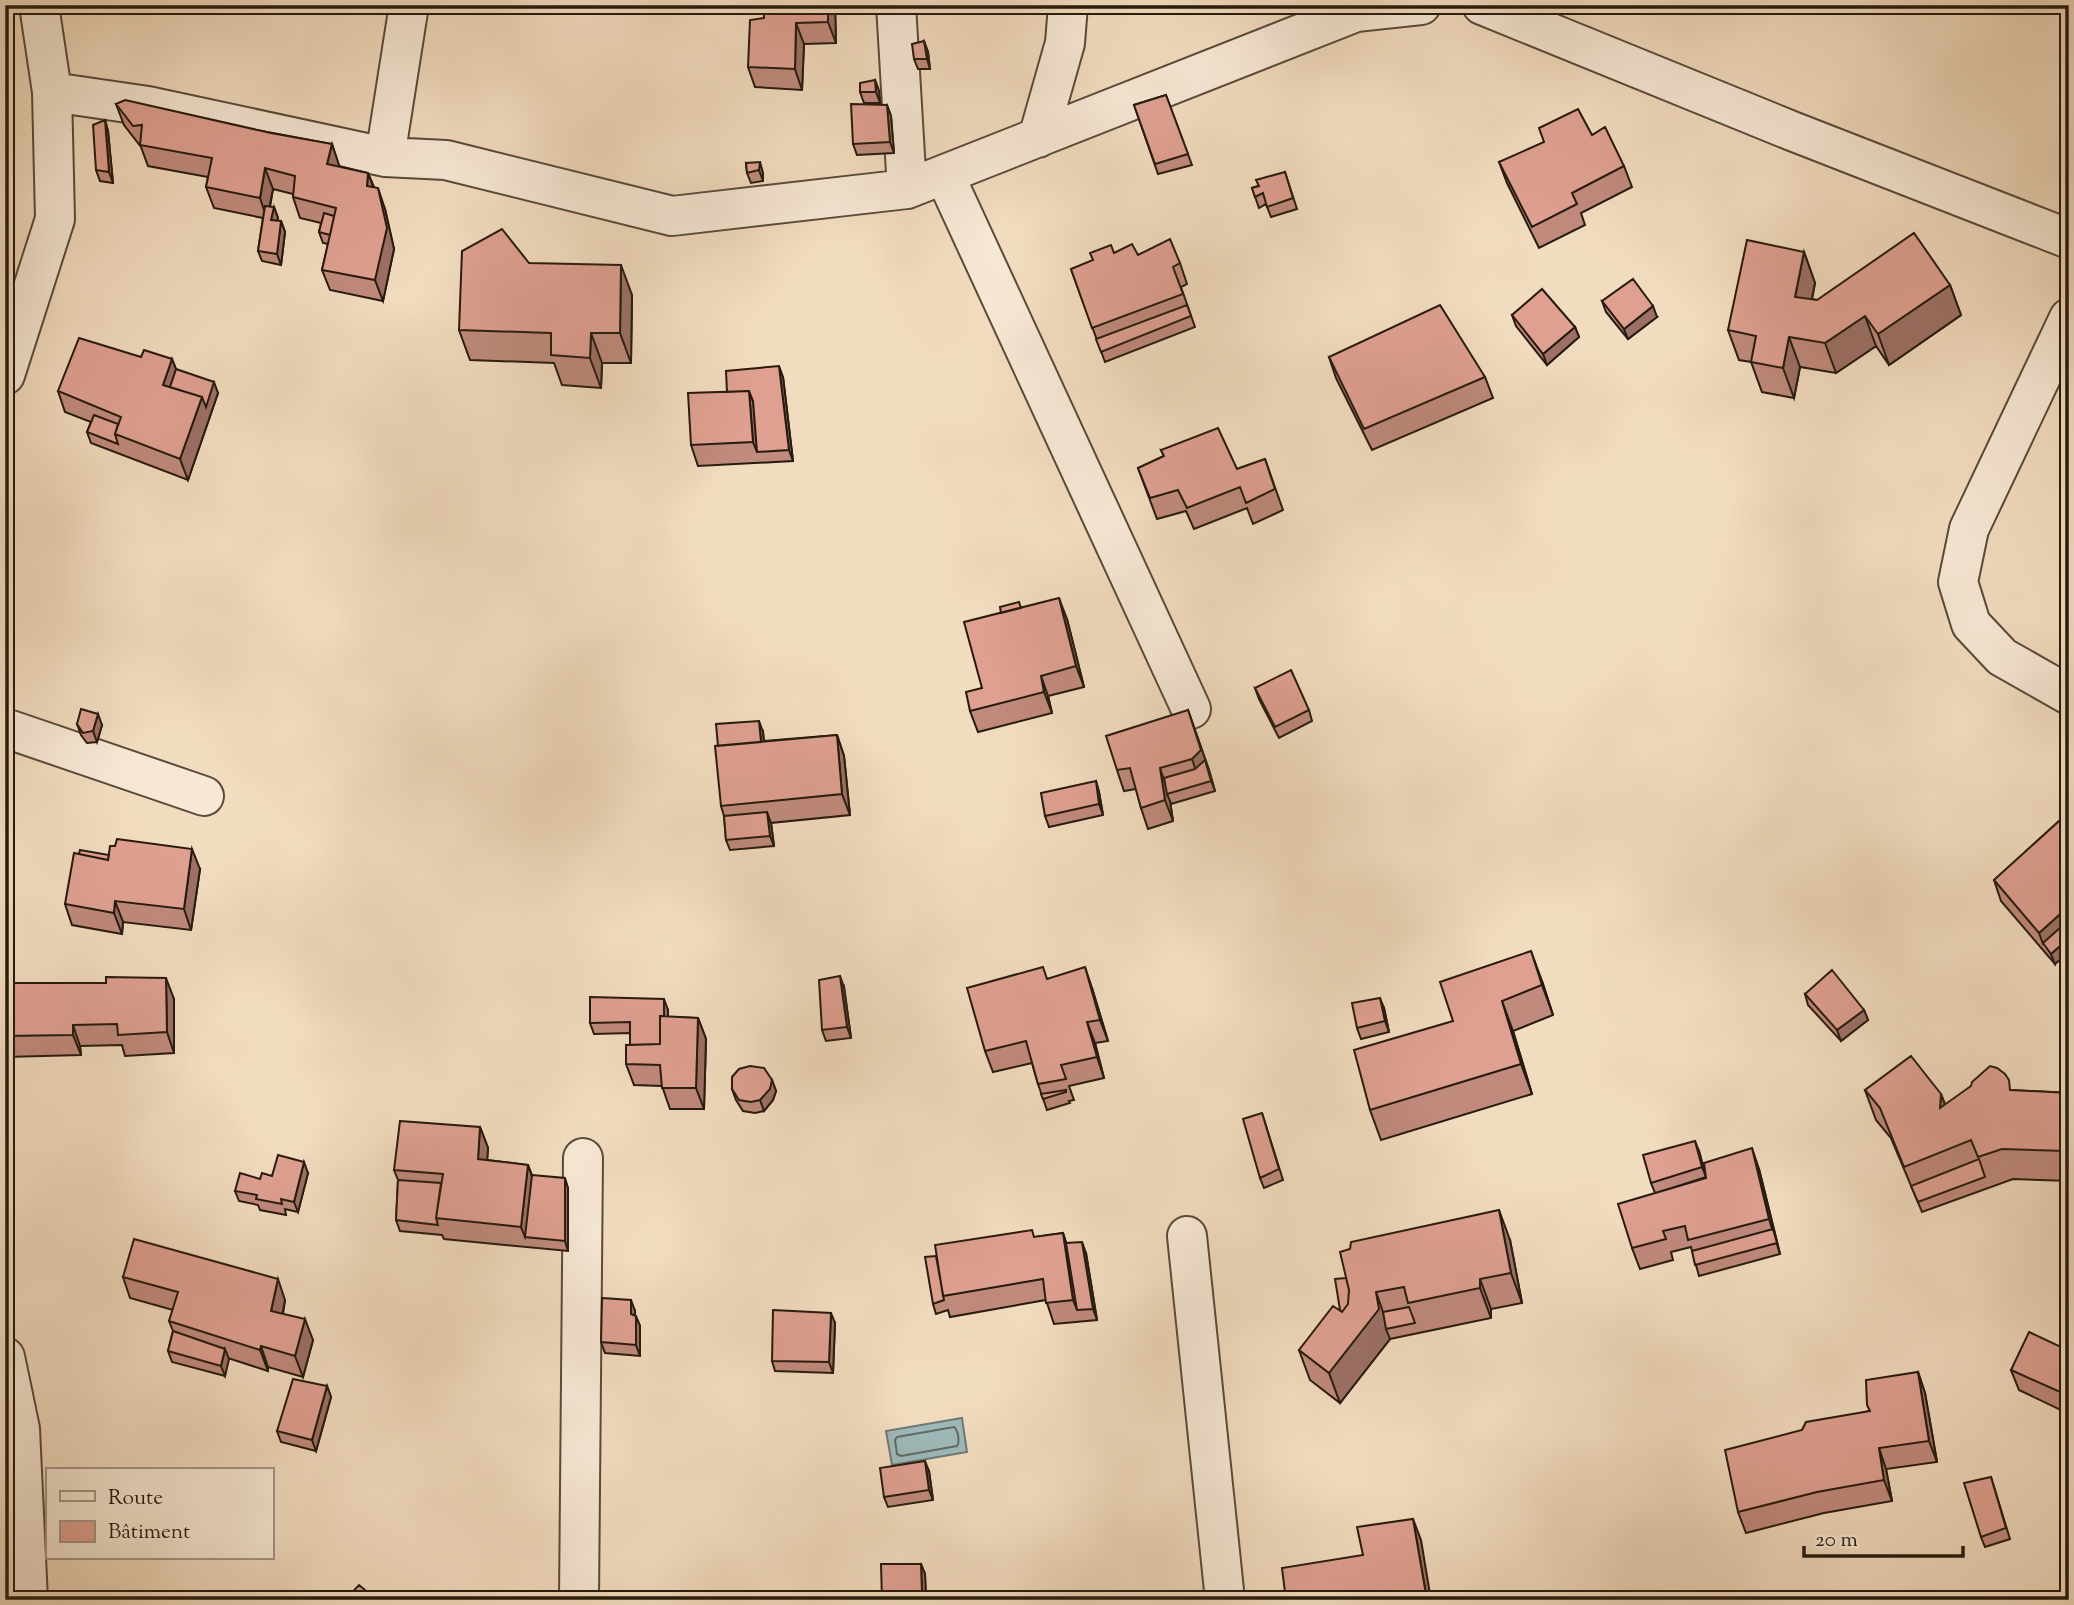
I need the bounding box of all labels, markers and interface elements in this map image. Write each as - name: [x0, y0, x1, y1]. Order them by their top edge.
- legend: [46, 1468, 273, 1560]
- text: Route: [108, 1484, 163, 1514]
- scale bar: [1804, 1514, 1964, 1558]
- text: Bâtiment: [108, 1518, 190, 1548]
- text: 20 m: [1815, 1526, 1858, 1556]

